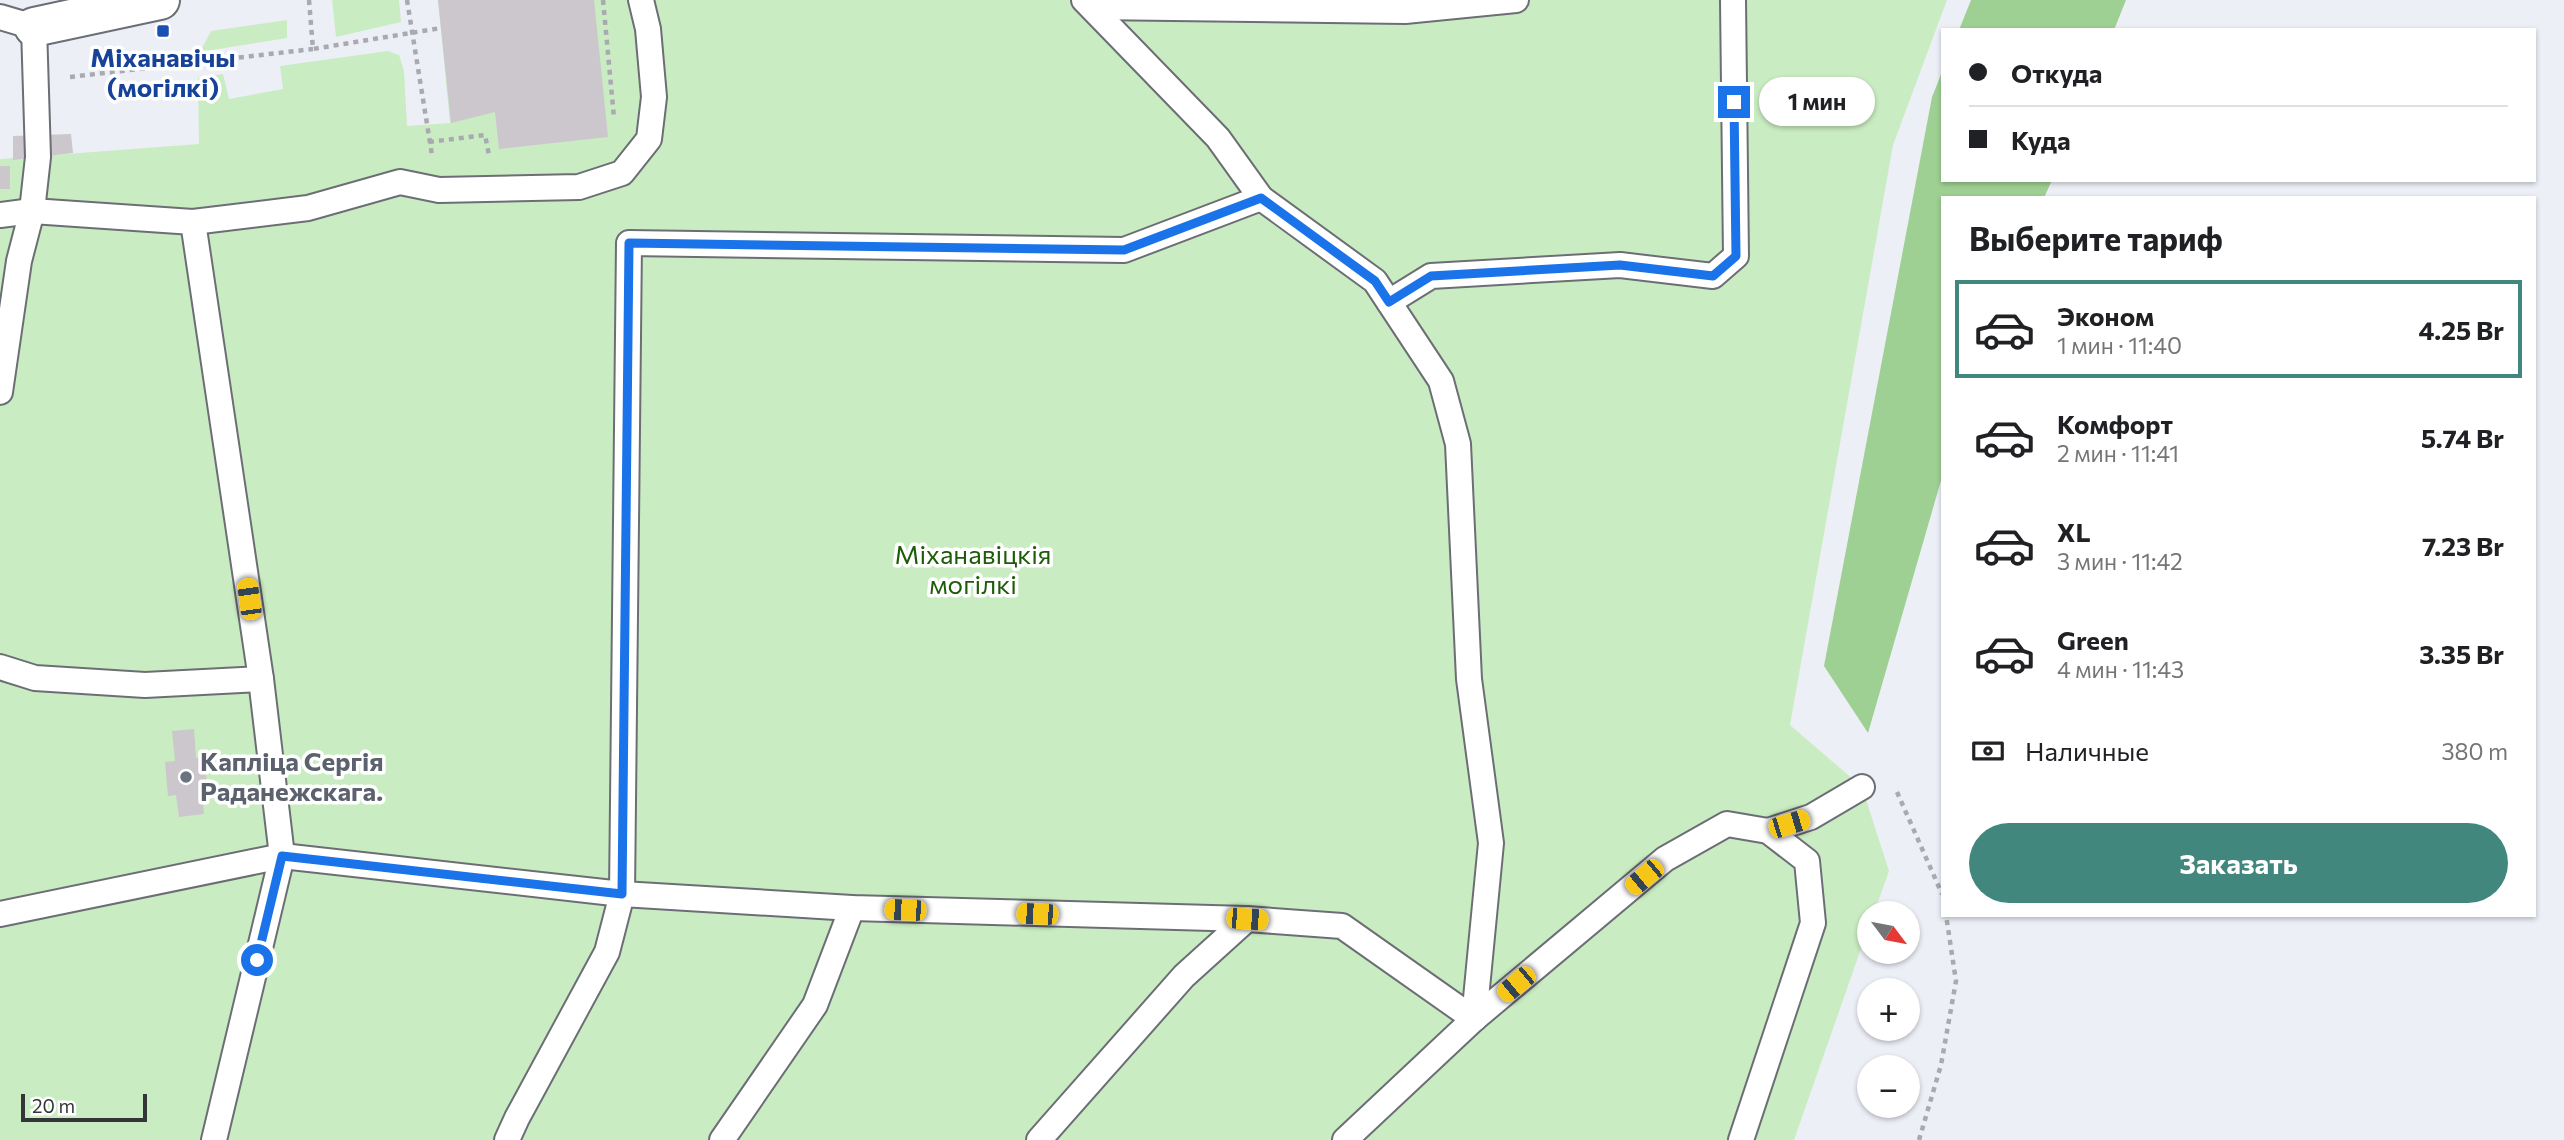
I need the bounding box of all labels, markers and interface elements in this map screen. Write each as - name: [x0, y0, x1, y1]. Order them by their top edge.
- marker: Міханавічы (могілкі): [155, 23, 171, 39]
- place label: Міханавічы (могілкі): [90, 41, 236, 102]
- text: Откуда: [2011, 57, 2102, 88]
- callout: 1 мин: [1758, 78, 1874, 126]
- route end: [1718, 86, 1750, 118]
- text: 1 мин: [1788, 87, 1846, 115]
- text: Куда: [2011, 124, 2071, 155]
- text: Выберите тариф: [1969, 218, 2223, 258]
- icon: car: [1973, 298, 2036, 361]
- text: Эконом: [2057, 300, 2154, 331]
- text: 4.25 Br: [2418, 314, 2504, 345]
- text: 1 мин · 11:40: [2057, 331, 2182, 359]
- icon: car: [1973, 406, 2036, 469]
- text: Комфорт: [2057, 408, 2173, 439]
- text: 5.74 Br: [2421, 422, 2504, 453]
- text: 2 мин · 11:41: [2057, 439, 2179, 467]
- icon: car: [1973, 514, 2036, 577]
- text: XL: [2057, 516, 2091, 547]
- text: 7.23 Br: [2422, 530, 2504, 561]
- park label: Міханавіцкія могілкі: [894, 538, 1052, 599]
- text: 3 мин · 11:42: [2057, 547, 2183, 575]
- car: [236, 577, 263, 621]
- icon: car: [1973, 622, 2036, 685]
- text: Green: [2057, 624, 2129, 655]
- text: 3.35 Br: [2419, 638, 2504, 669]
- text: 4 мин · 11:43: [2057, 655, 2184, 683]
- icon: cash: [1969, 732, 2007, 770]
- text: Наличные: [2025, 735, 2149, 766]
- text: 380 m: [2441, 737, 2508, 765]
- place label: Капліца Сергія Раданежскага.: [200, 745, 384, 806]
- marker: Капліца Сергія Раданежскага.: [178, 769, 194, 785]
- car: [1766, 808, 1813, 840]
- button: Заказать: [1969, 823, 2508, 903]
- car: [1622, 855, 1667, 899]
- car: [884, 899, 927, 921]
- north arrow: [1857, 901, 1920, 964]
- map controls: [1857, 901, 1920, 1118]
- car: [1016, 903, 1059, 925]
- car: [1226, 907, 1269, 931]
- route start: [241, 944, 273, 976]
- car: [1494, 962, 1539, 1006]
- button: +: [1857, 978, 1920, 1041]
- button: −: [1857, 1055, 1920, 1118]
- scale bar: [21, 1091, 147, 1123]
- text: 20 m: [32, 1094, 75, 1117]

